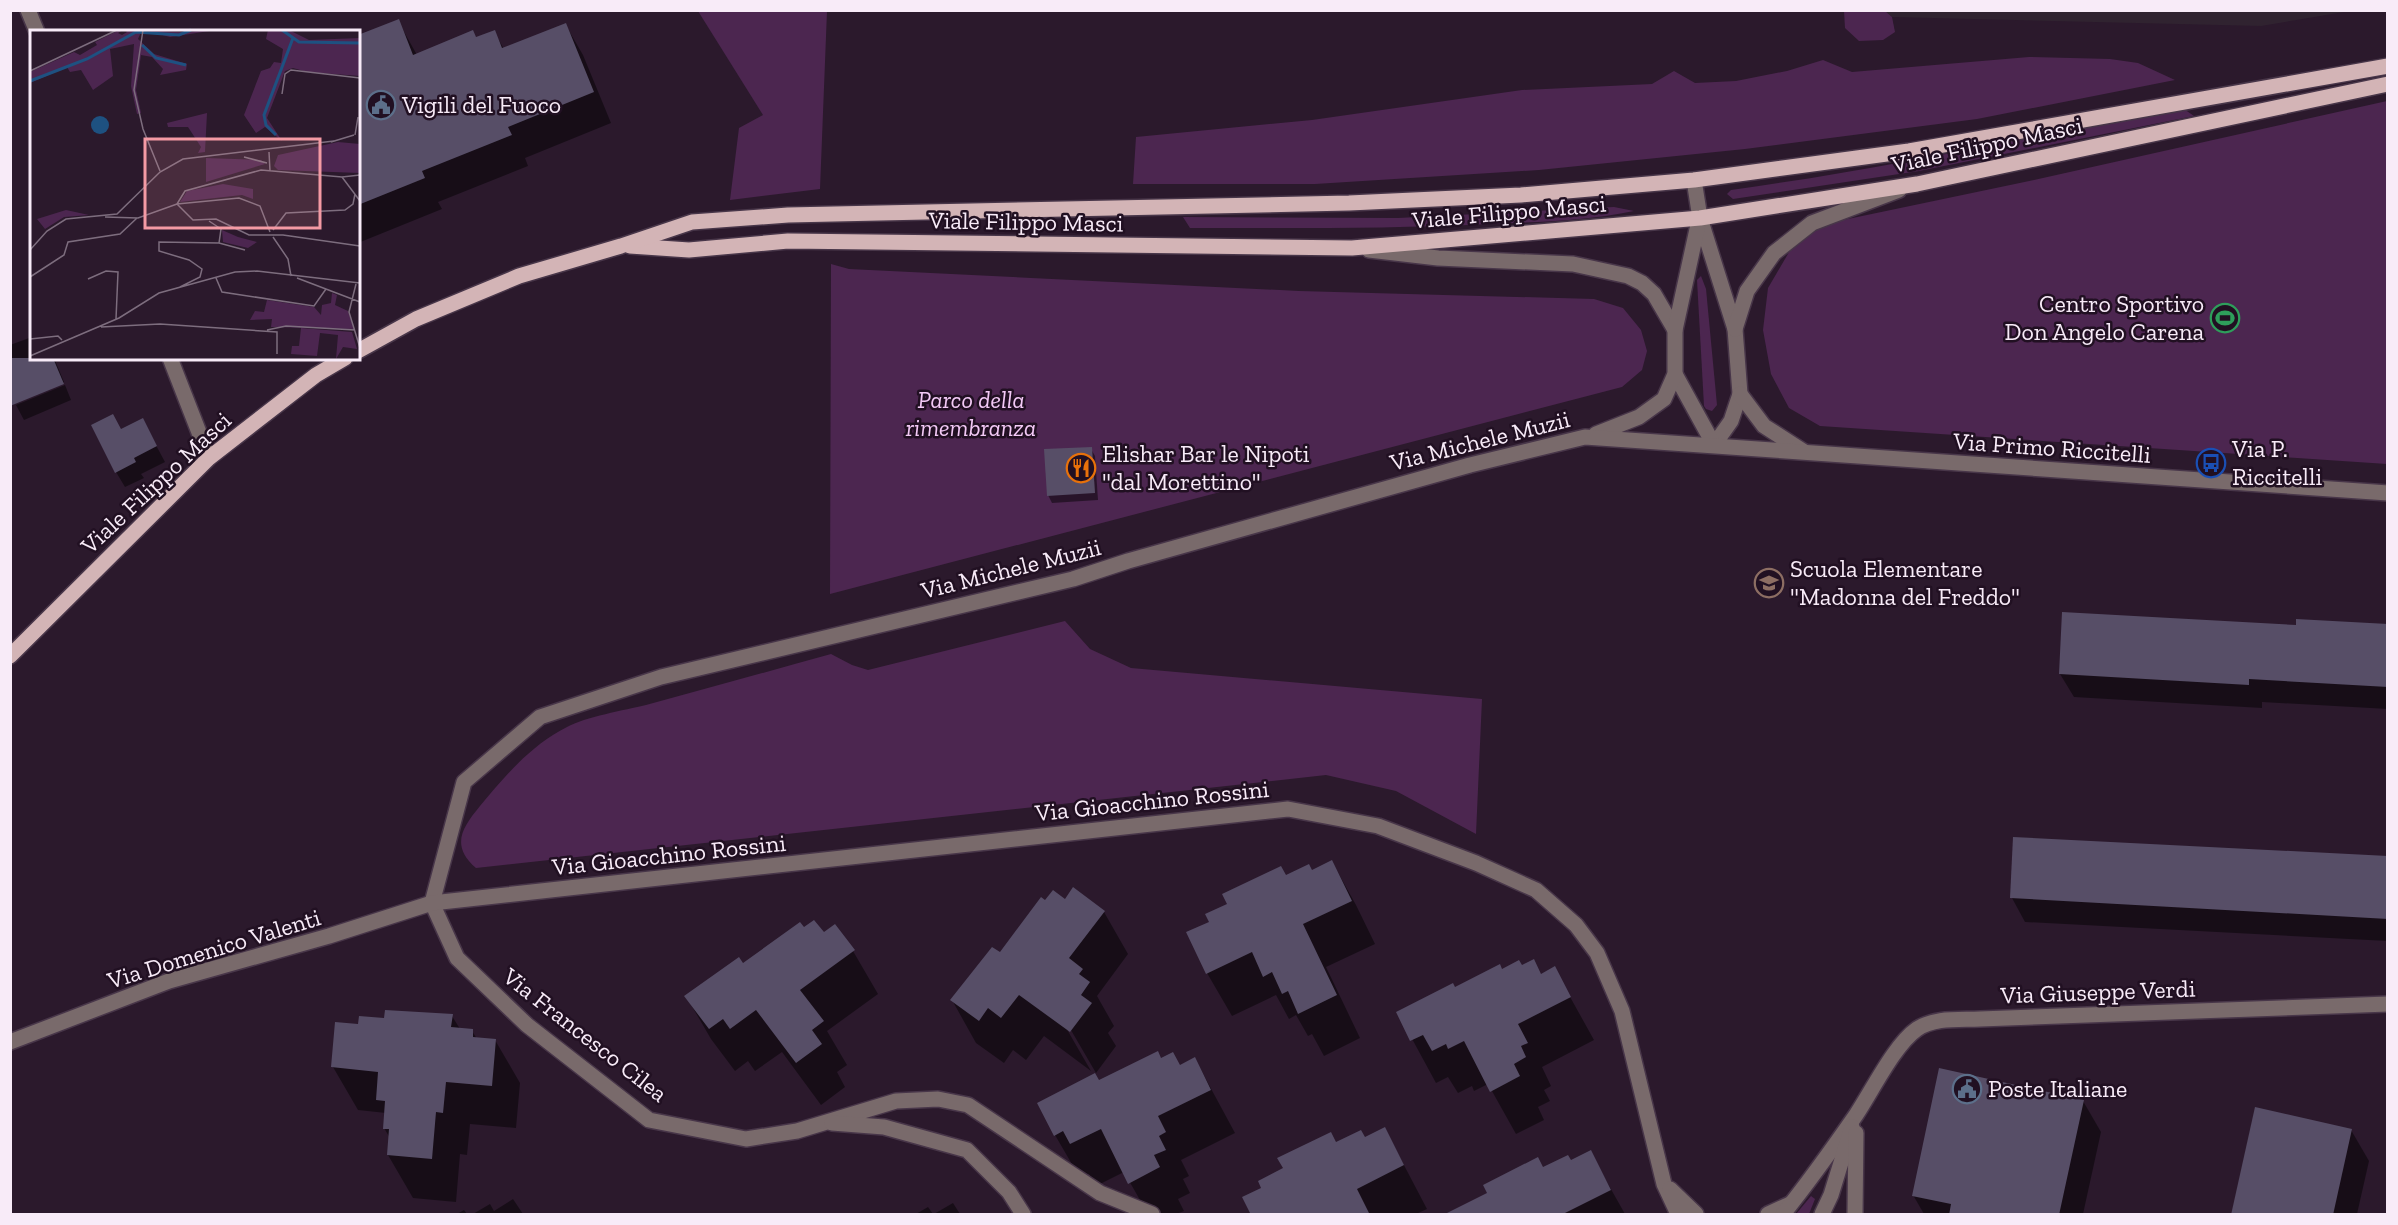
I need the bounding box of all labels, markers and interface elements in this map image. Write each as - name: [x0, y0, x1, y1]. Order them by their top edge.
- inset map: [30, 30, 360, 360]
- public building icon: Vigili del Fuoco: [365, 89, 397, 121]
- place label: Vigili del Fuoco: [401, 90, 561, 119]
- street label: Viale Filippo Masci: [1888, 110, 2085, 179]
- street label: Viale Filippo Masci: [1410, 189, 1607, 235]
- street label: Viale Filippo Masci: [927, 205, 1124, 238]
- place label: Centro Sportivo Don Angelo Carena: [2005, 289, 2204, 346]
- sports icon: Centro Sportivo Don Angelo Carena: [2209, 302, 2241, 334]
- park label: Parco della rimembranza: [905, 385, 1036, 442]
- street label: Via Michele Muzii: [1386, 404, 1573, 477]
- street label: Viale Filippo Masci: [74, 405, 237, 560]
- street label: Via Primo Riccitelli: [1951, 426, 2152, 469]
- place label: Via P. Riccitelli: [2231, 434, 2322, 491]
- place label: Elishar Bar le Nipoti "dal Morettino": [1102, 439, 1310, 496]
- bus stop icon: Via P. Riccitelli: [2195, 447, 2227, 479]
- restaurant icon: Elishar Bar le Nipoti "dal Morettino": [1065, 452, 1097, 484]
- street label: Via Michele Muzii: [917, 532, 1104, 605]
- place label: Scuola Elementare "Madonna del Freddo": [1790, 554, 2020, 611]
- school or university icon: Scuola Elementare "Madonna del Freddo": [1753, 567, 1785, 599]
- street label: Via Gioacchino Rossini: [1033, 774, 1271, 827]
- street label: Via Gioacchino Rossini: [550, 828, 788, 881]
- street label: Via Domenico Valenti: [103, 902, 324, 995]
- street label: Via Francesco Cilea: [496, 961, 674, 1108]
- street label: Via Giuseppe Verdi: [1999, 974, 2196, 1009]
- public building icon: Poste Italiane: [1951, 1073, 1983, 1105]
- place label: Poste Italiane: [1988, 1074, 2127, 1103]

